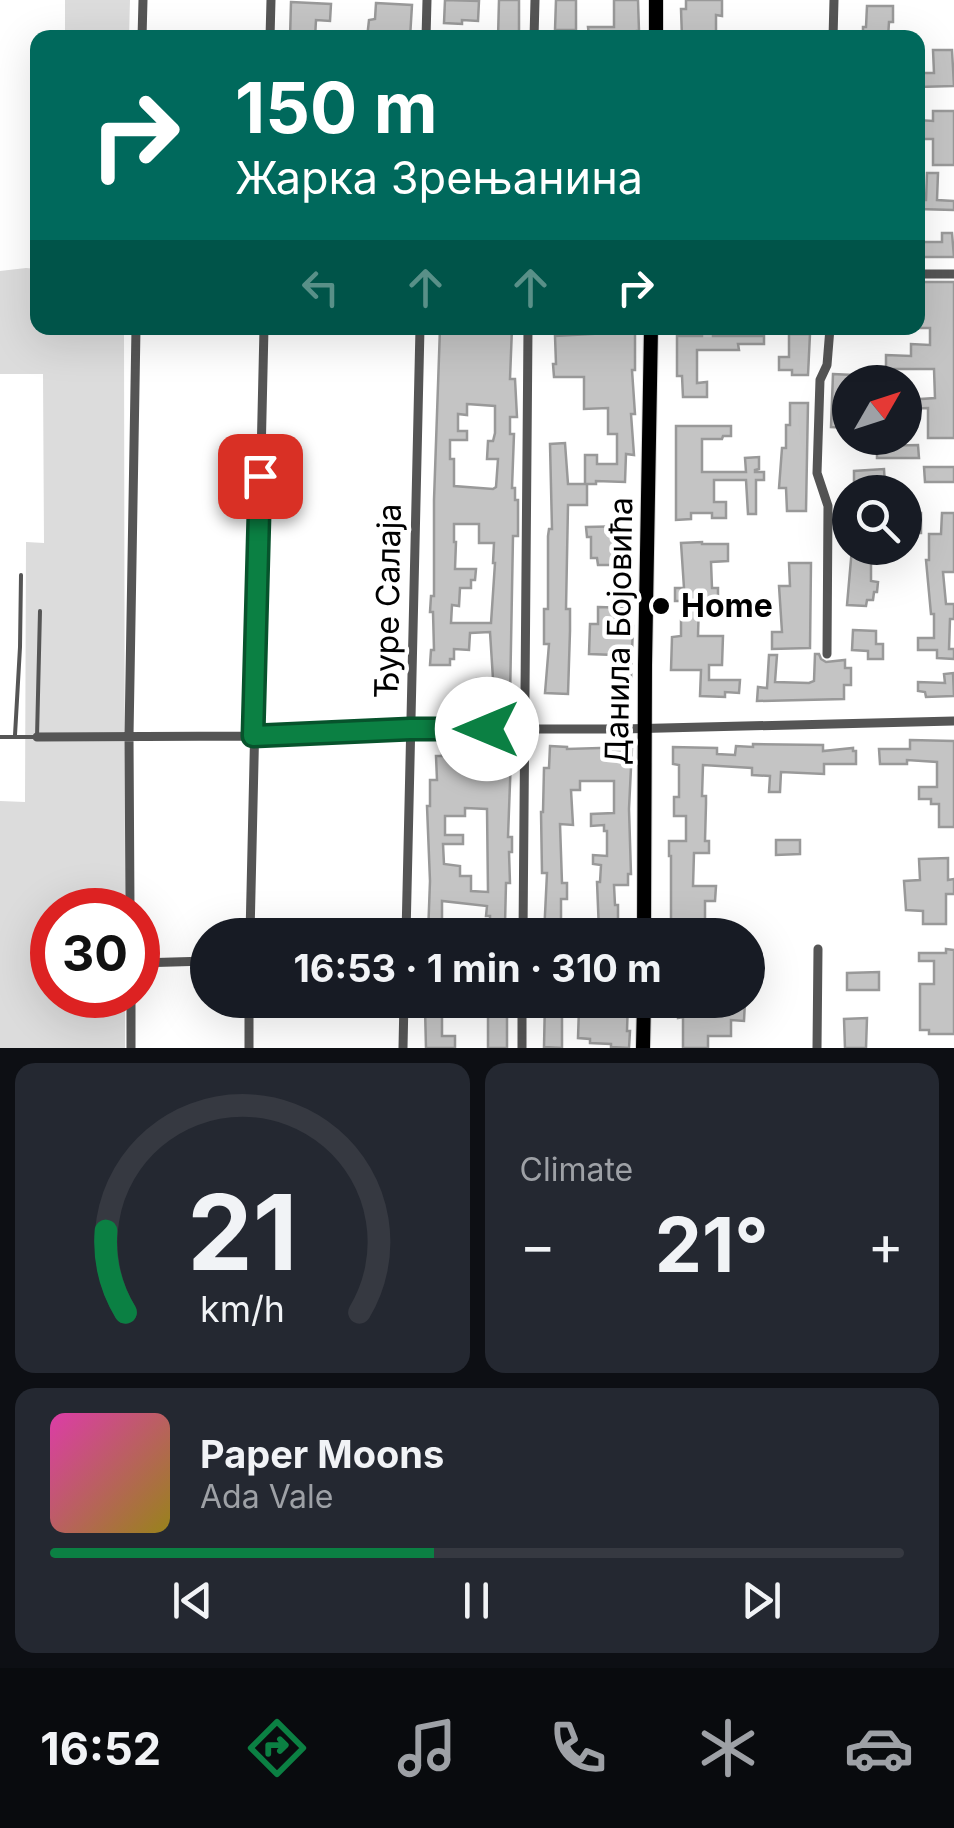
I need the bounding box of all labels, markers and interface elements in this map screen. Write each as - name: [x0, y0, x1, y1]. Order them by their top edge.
- text: 150 m: [235, 65, 438, 150]
- icon: right: [70, 70, 200, 200]
- text: Жарка Зрењанина: [235, 150, 643, 205]
- icon: left: [293, 260, 348, 315]
- icon: ahead: [398, 260, 453, 315]
- icon: ahead: [503, 260, 558, 315]
- icon: right: [608, 260, 663, 315]
- north arrow: [832, 365, 922, 455]
- map controls: [832, 365, 922, 565]
- pin: [218, 434, 303, 519]
- icon: arrive: [233, 449, 288, 504]
- button: search: [832, 475, 922, 565]
- street label: Данила Бојовића: [597, 497, 640, 765]
- street label: Ђуре Салаја: [366, 503, 409, 699]
- place label: Home: [681, 586, 773, 625]
- marker: Home: [650, 595, 672, 617]
- position arrow: [435, 677, 539, 781]
- speed limit sign: 30: [30, 888, 160, 1018]
- text: 16:53 · 1 min · 310 m: [293, 945, 662, 991]
- text: Climate: [520, 1150, 633, 1189]
- text: 21: [187, 1169, 297, 1295]
- text: 21°: [655, 1199, 769, 1290]
- text: −: [520, 1212, 556, 1278]
- text: +: [868, 1212, 904, 1278]
- text: km/h: [200, 1287, 285, 1331]
- text: Paper Moons: [200, 1431, 444, 1477]
- text: Ada Vale: [200, 1477, 333, 1516]
- icon: previous: [165, 1573, 220, 1628]
- icon: pause: [449, 1573, 504, 1628]
- icon: next: [734, 1573, 789, 1628]
- icon: directions: [242, 1713, 312, 1783]
- icon: music: [392, 1713, 462, 1783]
- icon: phone: [543, 1713, 613, 1783]
- icon: climate: [693, 1713, 763, 1783]
- icon: car: [844, 1713, 914, 1783]
- text: 16:52: [40, 1721, 161, 1776]

